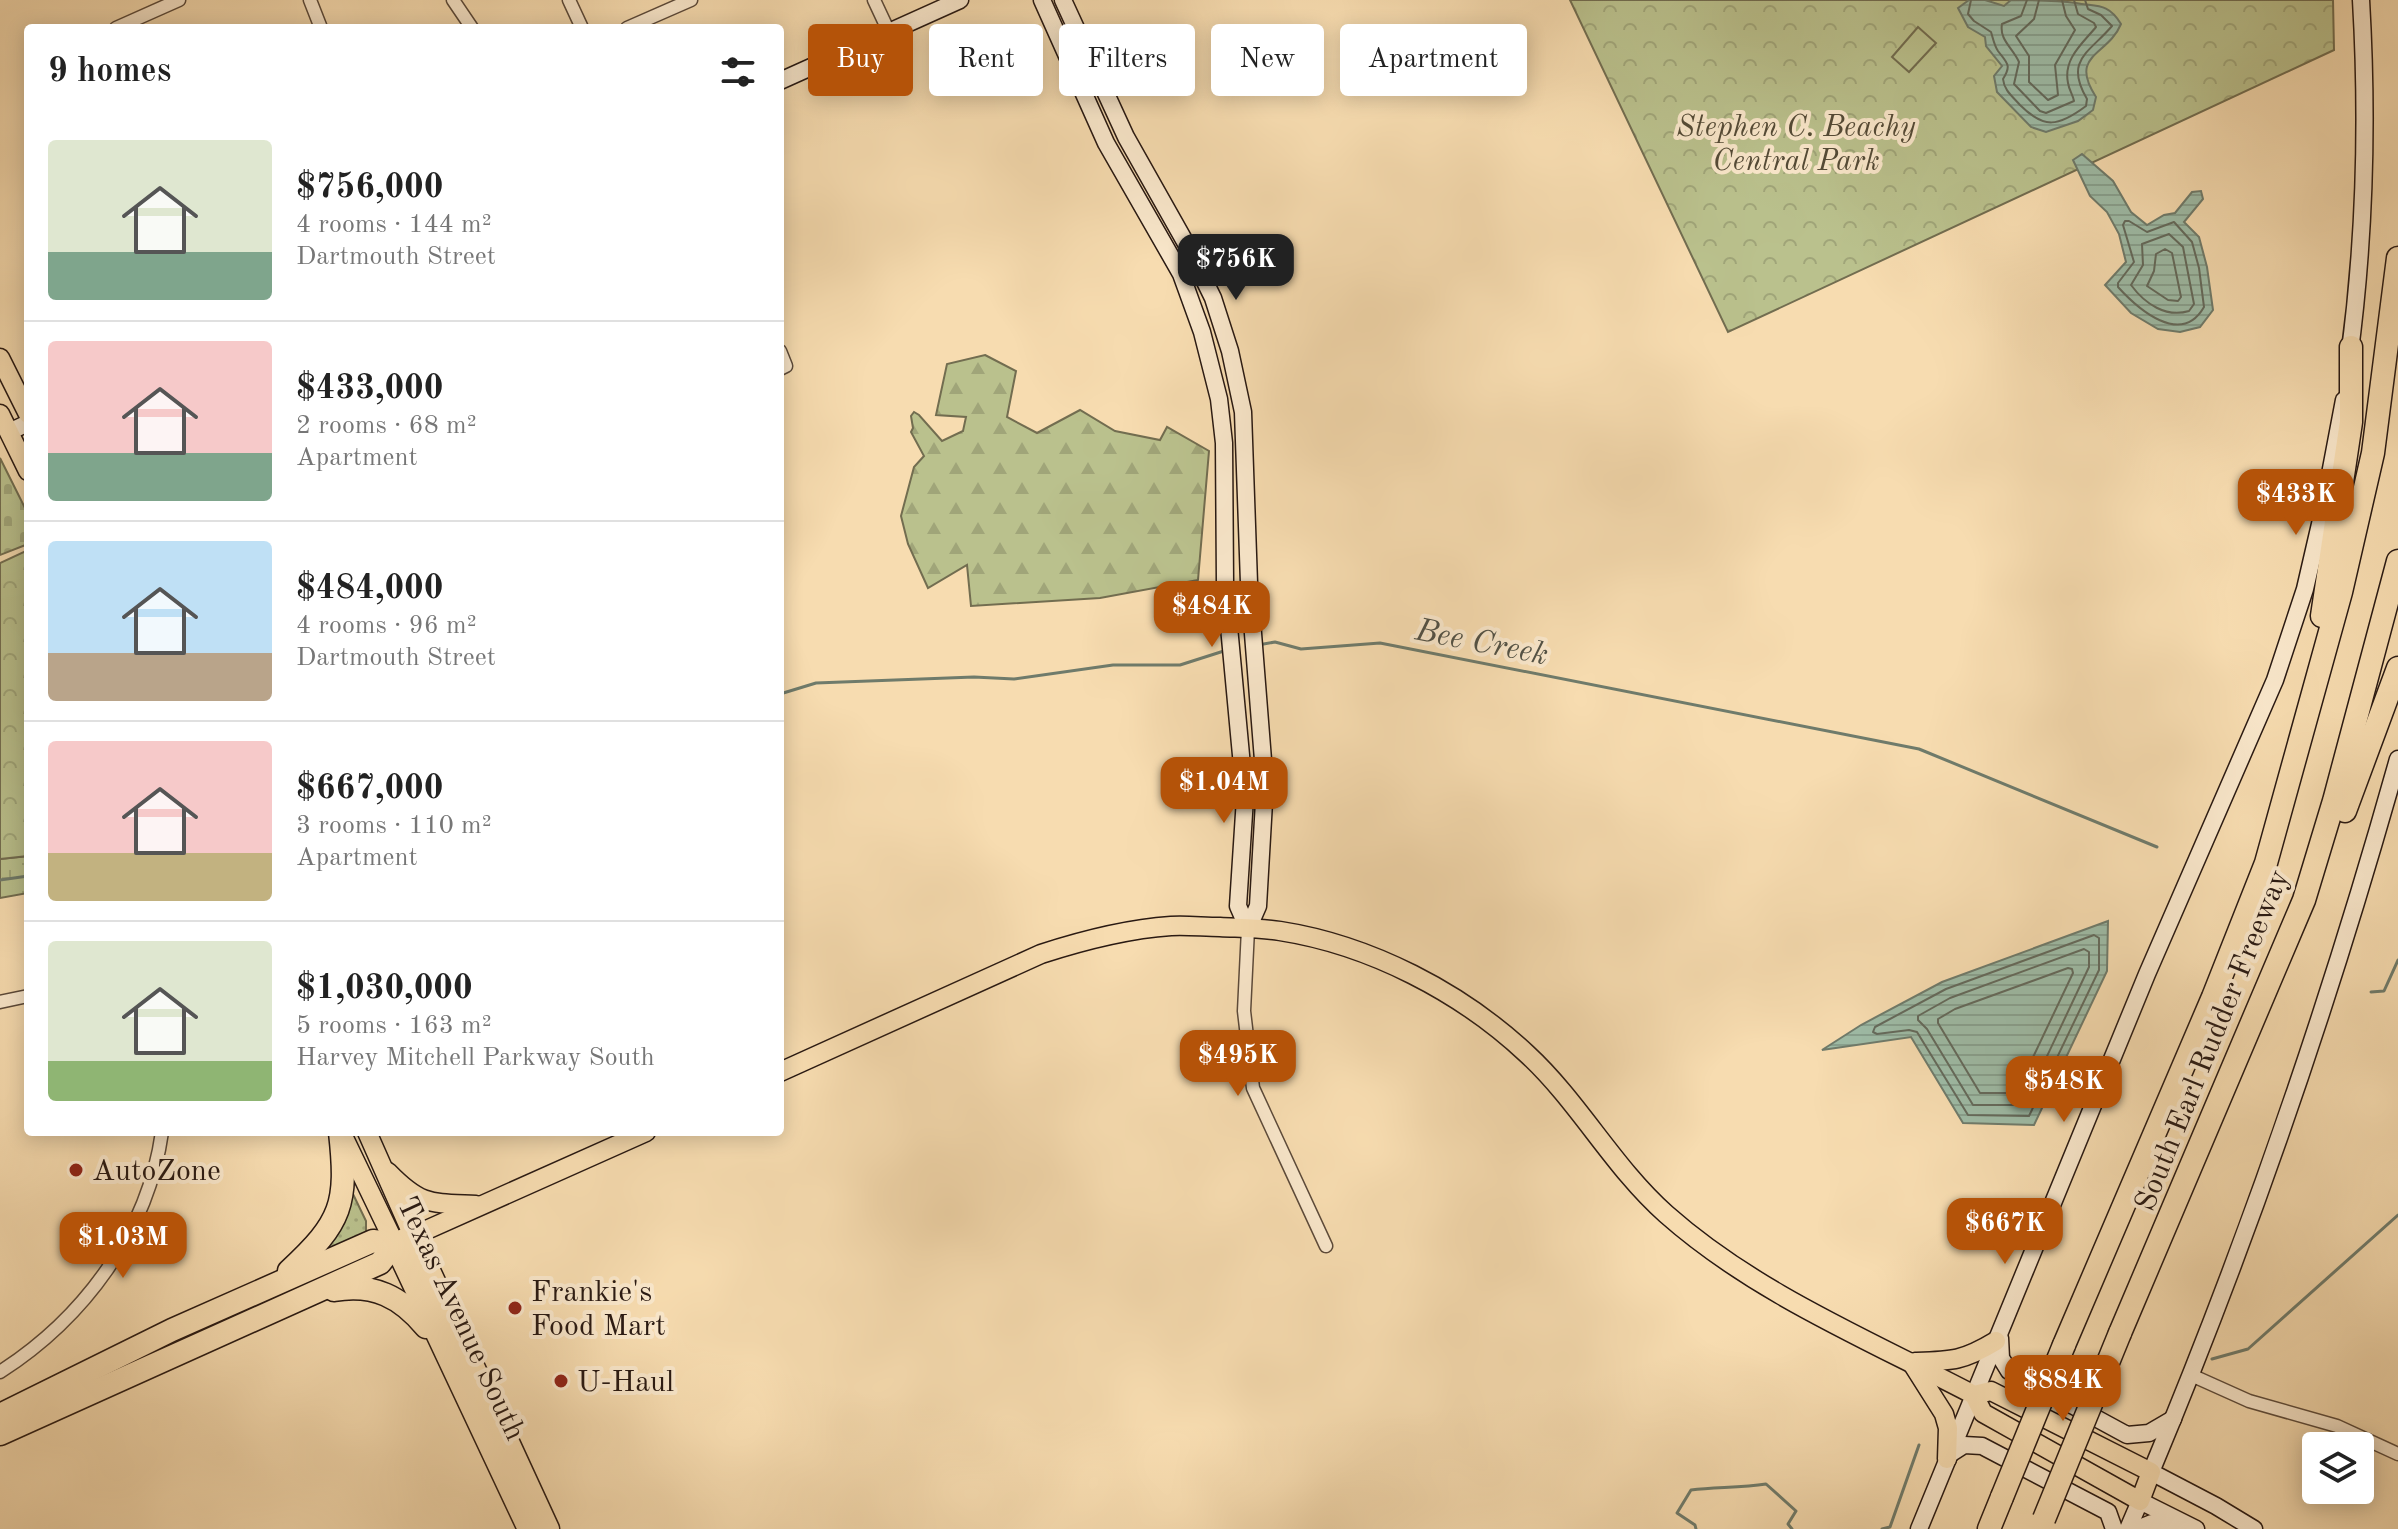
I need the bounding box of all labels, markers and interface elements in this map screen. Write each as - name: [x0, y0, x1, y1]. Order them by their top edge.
- chip: Buy: [808, 24, 913, 96]
- chip: Rent: [929, 24, 1043, 96]
- chip: Filters: [1059, 24, 1195, 96]
- chip: New: [1211, 24, 1324, 96]
- chip: Apartment: [1340, 24, 1527, 96]
- icon: filters: [716, 50, 760, 94]
- text: 9 homes: [48, 55, 171, 89]
- park label: Stephen C. Beachy Central Park: [1676, 113, 1916, 177]
- text: $756,000: [296, 171, 444, 205]
- icon: home: [112, 172, 208, 268]
- text: 4 rooms · 144 m²: [296, 212, 492, 238]
- pin: $756K: [1180, 234, 1292, 302]
- text: Dartmouth Street: [296, 244, 496, 270]
- text: $756K: [1196, 247, 1276, 273]
- text: $433,000: [296, 372, 444, 406]
- icon: home: [112, 373, 208, 469]
- text: 2 rooms · 68 m²: [296, 413, 477, 439]
- text: Apartment: [296, 445, 418, 471]
- pin: $433K: [2240, 469, 2352, 537]
- text: $433K: [2256, 482, 2336, 508]
- text: $484,000: [296, 572, 444, 606]
- icon: home: [112, 573, 208, 669]
- pin: $484K: [1156, 581, 1268, 649]
- text: $484K: [1172, 594, 1252, 620]
- text: 4 rooms · 96 m²: [296, 613, 477, 639]
- water label: Bee Creek: [1411, 615, 1550, 672]
- text: Dartmouth Street: [296, 645, 496, 671]
- pin: $1.04M: [1159, 757, 1289, 825]
- text: $1.04M: [1179, 770, 1269, 796]
- text: $667,000: [296, 772, 444, 806]
- icon: home: [112, 773, 208, 869]
- text: 3 rooms · 110 m²: [296, 813, 492, 839]
- text: Apartment: [296, 845, 418, 871]
- street label: South Earl Rudder Freeway: [2131, 866, 2295, 1216]
- text: $1,030,000: [296, 972, 473, 1006]
- icon: home: [112, 973, 208, 1069]
- text: 5 rooms · 163 m²: [296, 1013, 492, 1039]
- pin: $495K: [1182, 1030, 1294, 1098]
- text: $495K: [1198, 1043, 1278, 1069]
- text: Harvey Mitchell Parkway South: [296, 1045, 655, 1071]
- pin: $548K: [2008, 1056, 2120, 1124]
- text: $548K: [2024, 1069, 2104, 1095]
- place label: AutoZone: [92, 1157, 221, 1187]
- marker: AutoZone: [67, 1161, 85, 1179]
- street label: Texas Avenue South: [391, 1192, 530, 1445]
- pin: $667K: [1949, 1198, 2061, 1266]
- text: $667K: [1965, 1211, 2045, 1237]
- pin: $1.03M: [58, 1212, 188, 1280]
- text: $1.03M: [78, 1225, 168, 1251]
- place label: Frankie's Food Mart: [531, 1278, 666, 1342]
- marker: Frankie's Food Mart: [506, 1299, 524, 1317]
- pin: $884K: [2007, 1355, 2119, 1423]
- place label: U-Haul: [577, 1368, 674, 1398]
- text: $884K: [2023, 1368, 2103, 1394]
- marker: U-Haul: [552, 1372, 570, 1390]
- map controls: [2302, 1432, 2374, 1504]
- button: layers: [2302, 1432, 2374, 1504]

